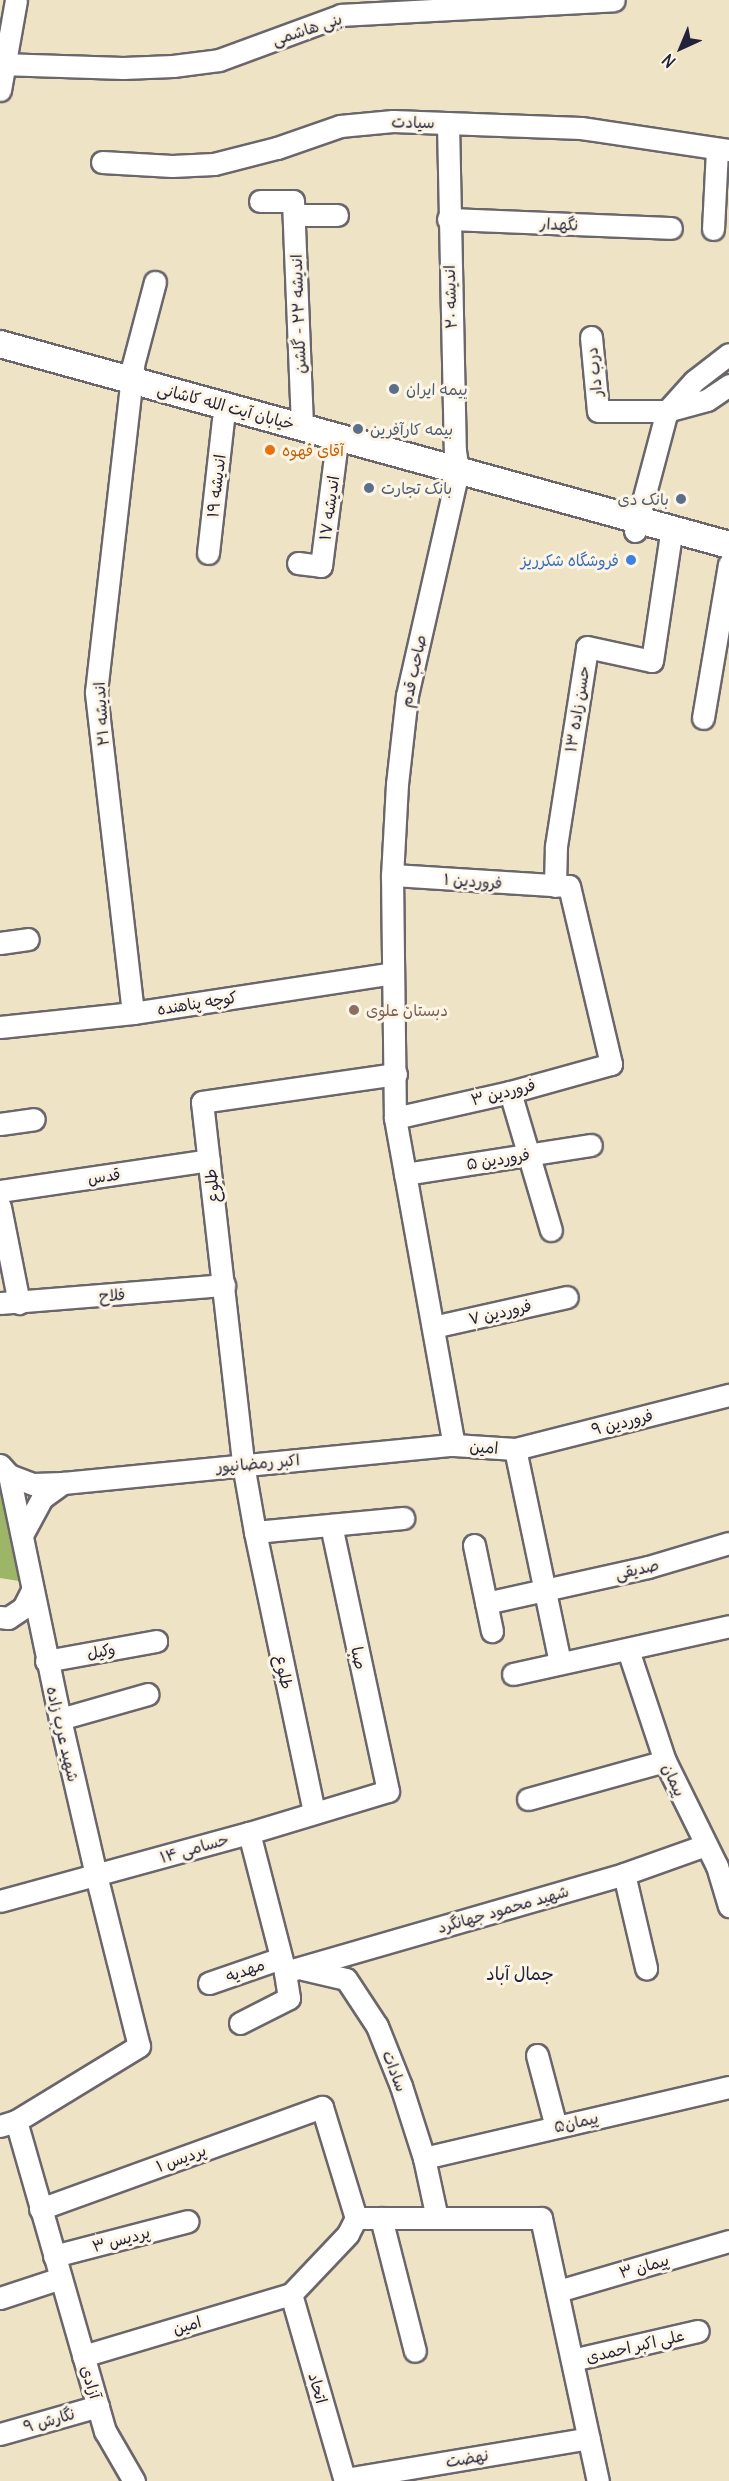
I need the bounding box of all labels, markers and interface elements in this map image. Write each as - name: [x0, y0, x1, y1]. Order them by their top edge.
- street label: بنی هاشمی: [270, 9, 344, 49]
- north arrow: [651, 18, 711, 78]
- text: N: [658, 50, 679, 72]
- street label: سیادت: [391, 112, 435, 132]
- street label: نگهدار: [540, 214, 578, 234]
- street label: اندیشه ۲۲ - گلشن: [286, 254, 310, 374]
- street label: اندیشه ۲۰: [439, 265, 461, 329]
- street label: درب دار: [582, 346, 606, 398]
- street label: خیابان آیت الله کاشانی: [156, 379, 296, 433]
- place label: بیمه ایران: [406, 379, 468, 399]
- marker: بیمه ایران: [387, 382, 401, 396]
- place label: بیمه کارآفرین: [370, 419, 453, 439]
- marker: بیمه کارآفرین: [351, 422, 365, 436]
- place label: آقای قهوه: [282, 440, 344, 460]
- marker: آقای قهوه: [263, 443, 277, 457]
- street label: اندیشه ۱۹: [203, 453, 229, 519]
- street label: اندیشه ۱۷: [315, 475, 343, 541]
- place label: بانک تجارت: [381, 478, 452, 498]
- marker: بانک تجارت: [362, 481, 376, 495]
- place label: بانک دی: [618, 489, 669, 509]
- marker: بانک دی: [674, 492, 688, 506]
- place label: فروشگاه شکرریز: [521, 550, 619, 570]
- marker: فروشگاه شکرریز: [624, 553, 638, 567]
- street label: صاحب قدم: [396, 633, 430, 709]
- street label: حسن زاده ۱۳: [561, 664, 593, 754]
- street label: اندیشه ۲۱: [89, 681, 113, 747]
- street label: فروردین ۱: [443, 869, 503, 893]
- street label: کوچه پناهنده: [156, 987, 238, 1019]
- place label: دبستان علوی: [366, 1000, 448, 1020]
- marker: دبستان علوی: [347, 1003, 361, 1017]
- street label: فروردین ۳: [469, 1075, 537, 1109]
- street label: فروردین ۵: [465, 1145, 531, 1173]
- street label: قدس: [86, 1164, 122, 1188]
- street label: طلوع: [200, 1168, 224, 1204]
- street label: فلاح: [98, 1284, 126, 1306]
- street label: فروردین ۷: [467, 1295, 533, 1329]
- street label: فروردین ۹: [589, 1405, 655, 1439]
- street label: امین: [469, 1436, 499, 1458]
- street label: اکبر رمضانپور: [215, 1450, 301, 1476]
- street label: صدیقی: [613, 1555, 661, 1583]
- street label: وکیل: [85, 1639, 117, 1663]
- street label: صبا: [347, 1645, 371, 1671]
- street label: طلوع: [271, 1653, 297, 1691]
- street label: شهید عرب زاده: [43, 1684, 83, 1784]
- street label: پیمان: [658, 1761, 690, 1799]
- street label: حسامی ۱۴: [158, 1829, 230, 1867]
- street label: شهید محمود جهانگرد: [435, 1881, 571, 1937]
- street label: مهدیه: [223, 1954, 267, 1986]
- district label: جمال آباد: [486, 1963, 554, 1985]
- street label: سادات: [378, 2048, 412, 2094]
- street label: پیمان۵: [552, 2108, 600, 2136]
- street label: پردیس ۱: [153, 2140, 209, 2176]
- street label: پردیس ۳: [90, 2222, 152, 2256]
- street label: پیمان ۳: [617, 2250, 671, 2282]
- street label: امین: [171, 2312, 203, 2338]
- street label: علی اکبر احمدی: [584, 2325, 686, 2367]
- street label: آزادی: [77, 2363, 105, 2401]
- street label: اتحاد: [304, 2370, 332, 2406]
- street label: نگارش ۹: [21, 2404, 77, 2436]
- street label: نهضت: [444, 2445, 490, 2471]

